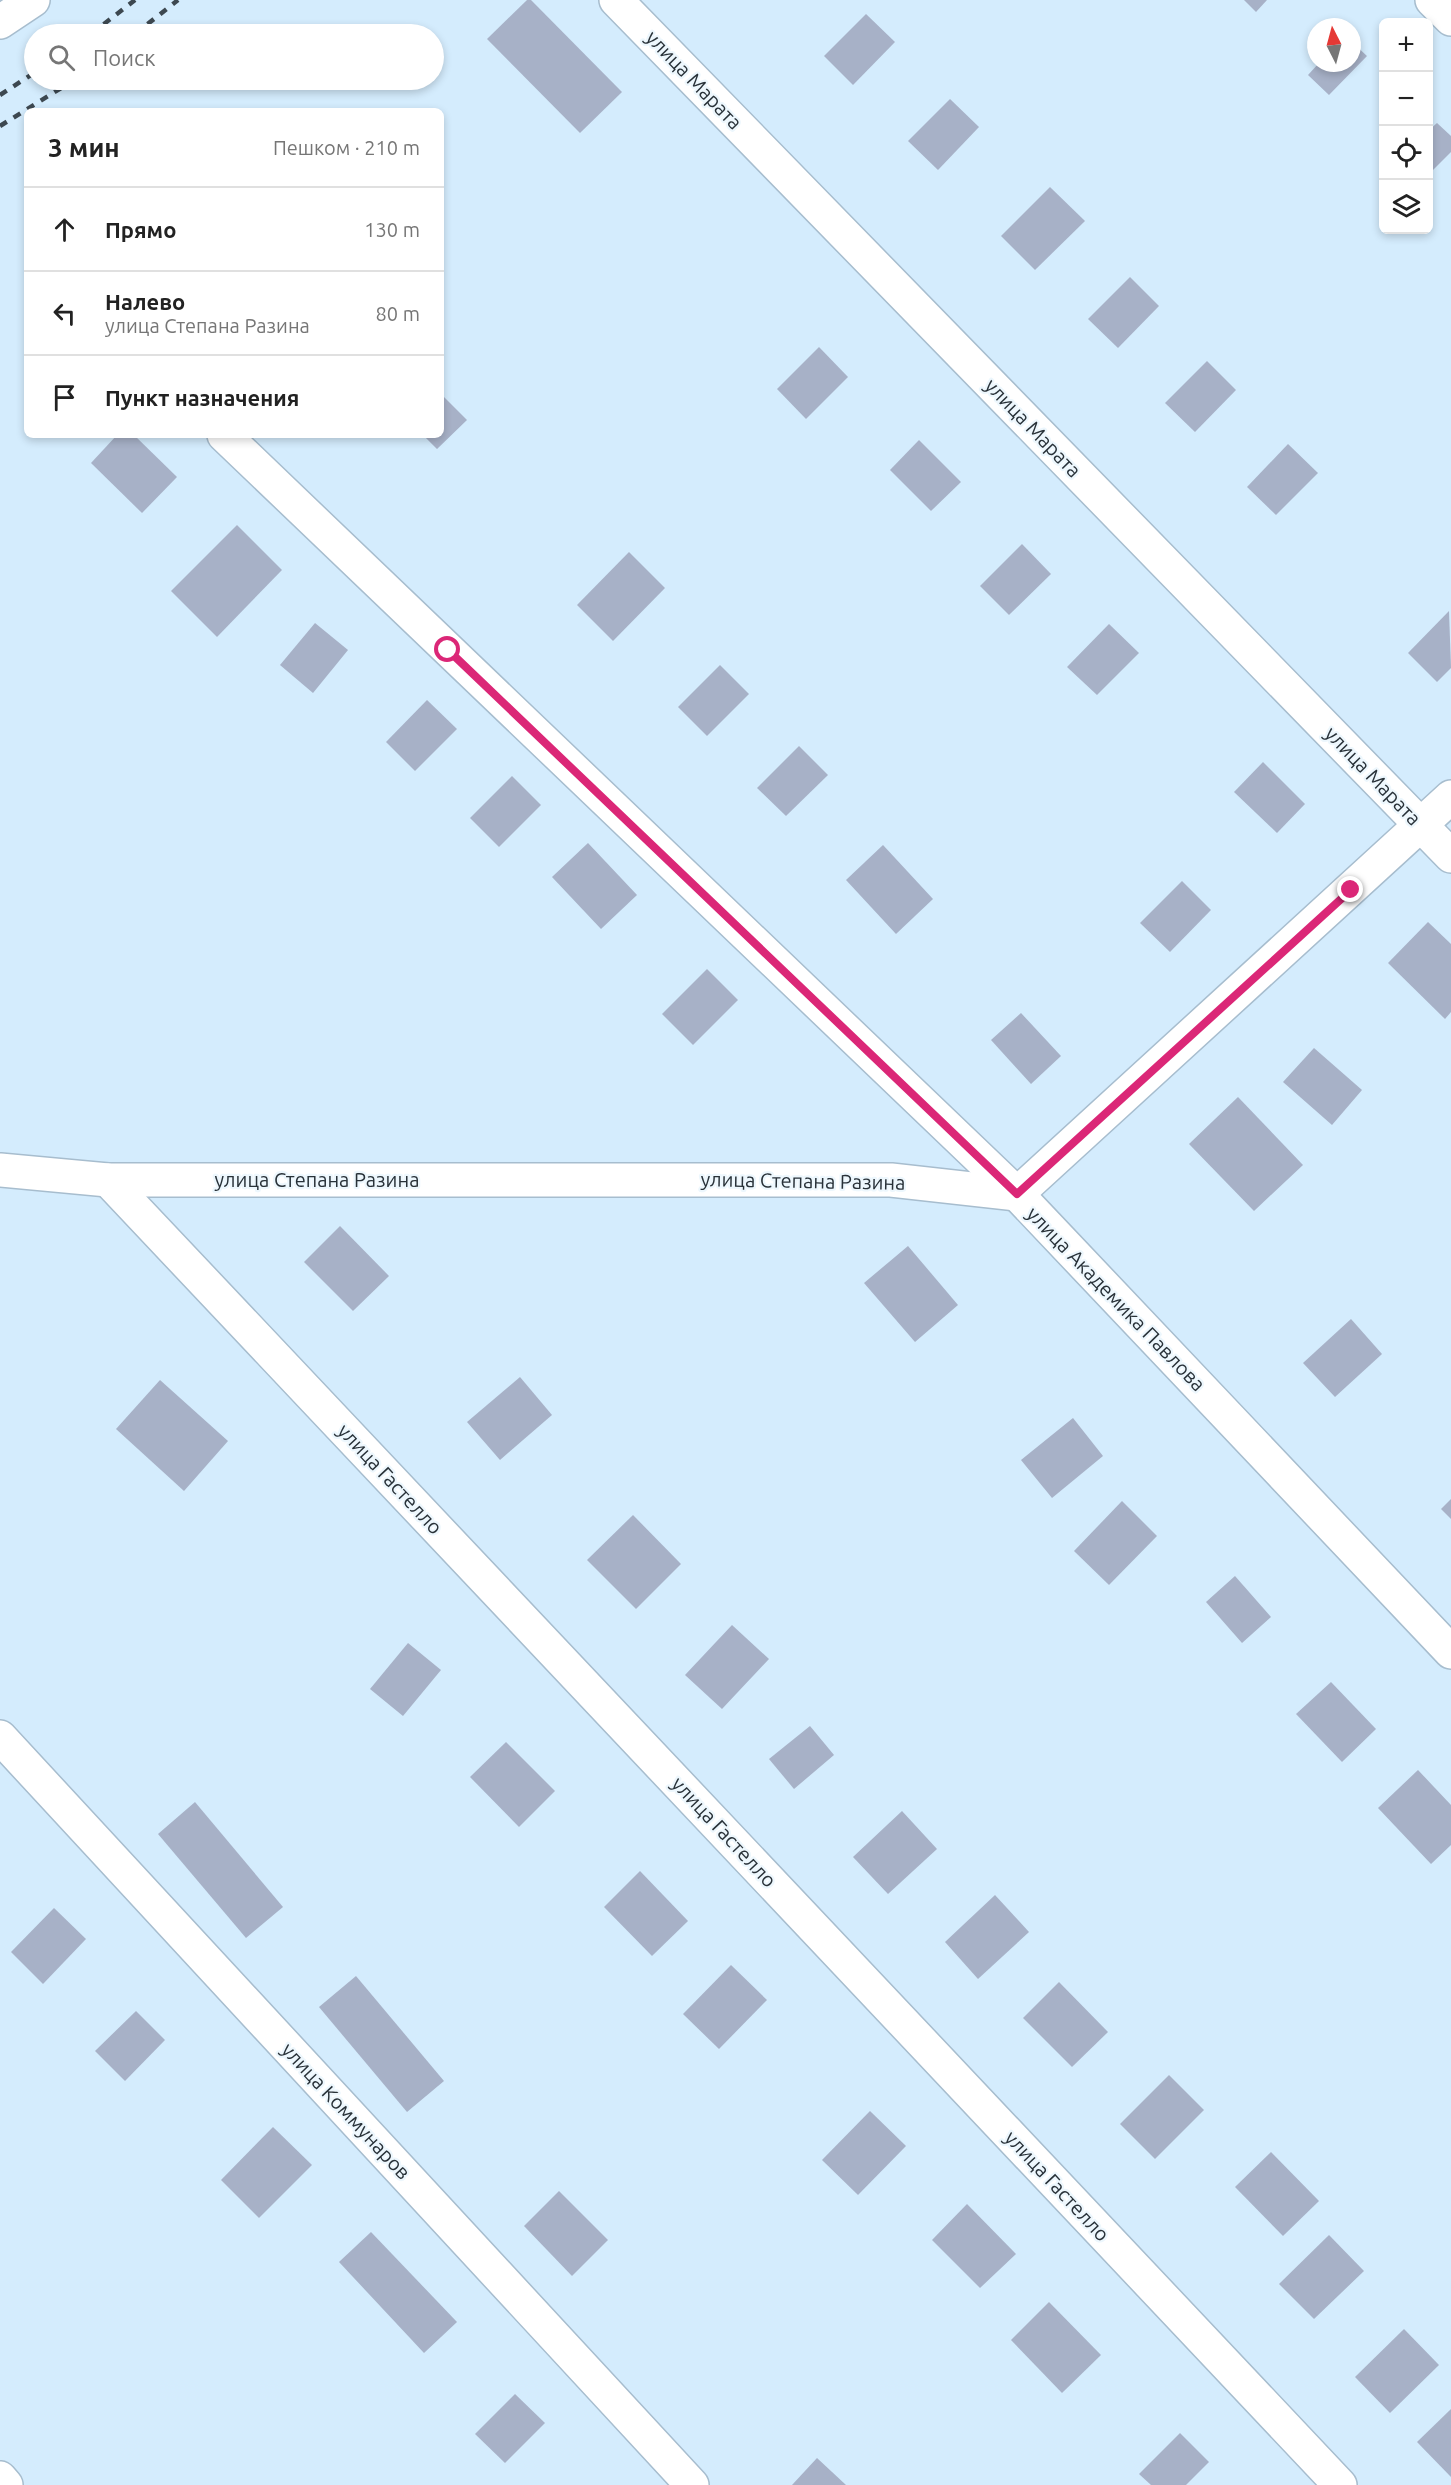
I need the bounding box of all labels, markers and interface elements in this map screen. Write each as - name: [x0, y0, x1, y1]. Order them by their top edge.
- north arrow: [1307, 18, 1361, 72]
- map controls: [1379, 18, 1433, 234]
- button: +: [1379, 18, 1433, 72]
- search box: [24, 24, 444, 90]
- street label: улица Марата: [642, 26, 747, 134]
- icon: search: [45, 41, 78, 74]
- text: Поиск: [93, 45, 156, 70]
- button: −: [1379, 72, 1433, 126]
- button: locate: [1379, 126, 1433, 180]
- text: 3 мин: [48, 133, 120, 162]
- text: Пешком · 210 m: [273, 136, 420, 159]
- button: layers: [1379, 180, 1433, 234]
- icon: ahead: [48, 213, 81, 246]
- text: Прямо: [105, 217, 176, 242]
- text: 130 m: [364, 218, 420, 241]
- text: Налево: [105, 289, 185, 314]
- icon: left: [48, 297, 81, 330]
- text: 80 m: [376, 302, 420, 325]
- text: улица Степана Разина: [105, 314, 310, 337]
- street label: улица Марата: [981, 374, 1086, 482]
- icon: arrive: [48, 381, 81, 414]
- text: Пункт назначения: [105, 385, 299, 410]
- route start: [434, 636, 460, 662]
- street label: улица Марата: [1321, 722, 1426, 830]
- route end: [1337, 876, 1363, 902]
- street label: улица Степана Разина: [700, 1167, 906, 1194]
- street label: улица Степана Разина: [215, 1168, 419, 1191]
- street label: улица Академика Павлова: [1022, 1202, 1210, 1395]
- street label: улица Гастелло: [333, 1419, 447, 1539]
- street label: улица Гастелло: [667, 1772, 781, 1892]
- street label: улица Коммунаров: [277, 2038, 416, 2184]
- street label: улица Гастелло: [1000, 2126, 1114, 2246]

